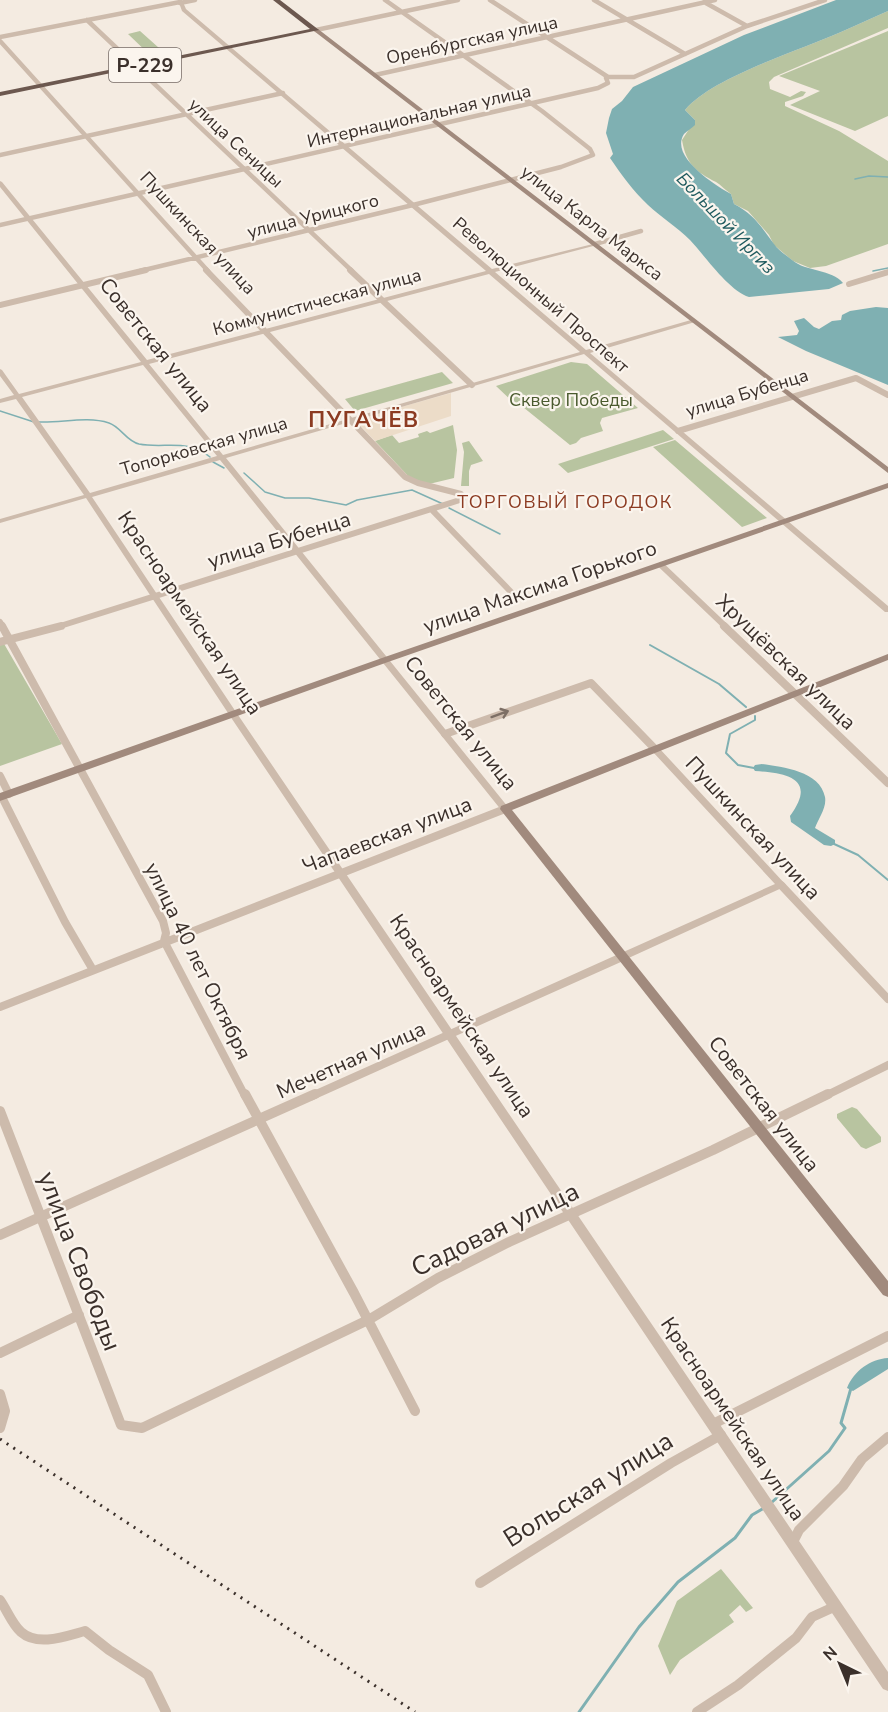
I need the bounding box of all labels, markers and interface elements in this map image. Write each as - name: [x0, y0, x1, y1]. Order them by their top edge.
- street label: Оренбургская улица: [384, 10, 560, 70]
- road number: Р-229: [109, 48, 181, 82]
- street label: Интернациональная улица: [305, 79, 533, 153]
- street label: улица Сеницы: [183, 93, 289, 193]
- street label: улица Карла Маркса: [516, 160, 668, 286]
- street label: Пушкинская улица: [135, 166, 261, 300]
- water label: Большой Иргиз: [671, 167, 781, 279]
- street label: улица Урицкого: [245, 188, 381, 244]
- street label: Революционный Проспект: [448, 212, 634, 378]
- street label: Коммунистическая улица: [210, 263, 424, 341]
- street label: Советская улица: [93, 272, 219, 418]
- street label: улица Бубенца: [683, 363, 811, 423]
- park label: Сквер Победы: [509, 388, 633, 412]
- district label: ПУГАЧЁВ: [308, 405, 420, 435]
- street label: Топорковская улица: [118, 411, 290, 481]
- district label: ТОРГОВЫЙ ГОРОДОК: [457, 490, 673, 514]
- street label: улица Бубенца: [204, 505, 354, 575]
- street label: Красноармейская улица: [111, 506, 269, 720]
- street label: улица Максима Горького: [419, 534, 661, 640]
- street label: Хрущёвская улица: [710, 588, 862, 736]
- street label: Советская улица: [398, 650, 524, 796]
- one-way arrow: [490, 708, 509, 719]
- street label: Пушкинская улица: [679, 750, 827, 906]
- street label: Чапаевская улица: [298, 790, 476, 880]
- street label: улица 40 лет Октября: [138, 858, 258, 1064]
- street label: Красноармейская улица: [383, 909, 541, 1123]
- street label: Мечетная улица: [272, 1015, 430, 1105]
- street label: Советская улица: [702, 1030, 826, 1178]
- street label: улица Свободы: [29, 1166, 130, 1356]
- street label: Садовая улица: [405, 1174, 585, 1285]
- street label: Красноармейская улица: [654, 1312, 812, 1526]
- street label: Вольская улица: [497, 1423, 680, 1556]
- north arrow: [810, 1634, 870, 1694]
- text: N: [819, 1642, 842, 1666]

